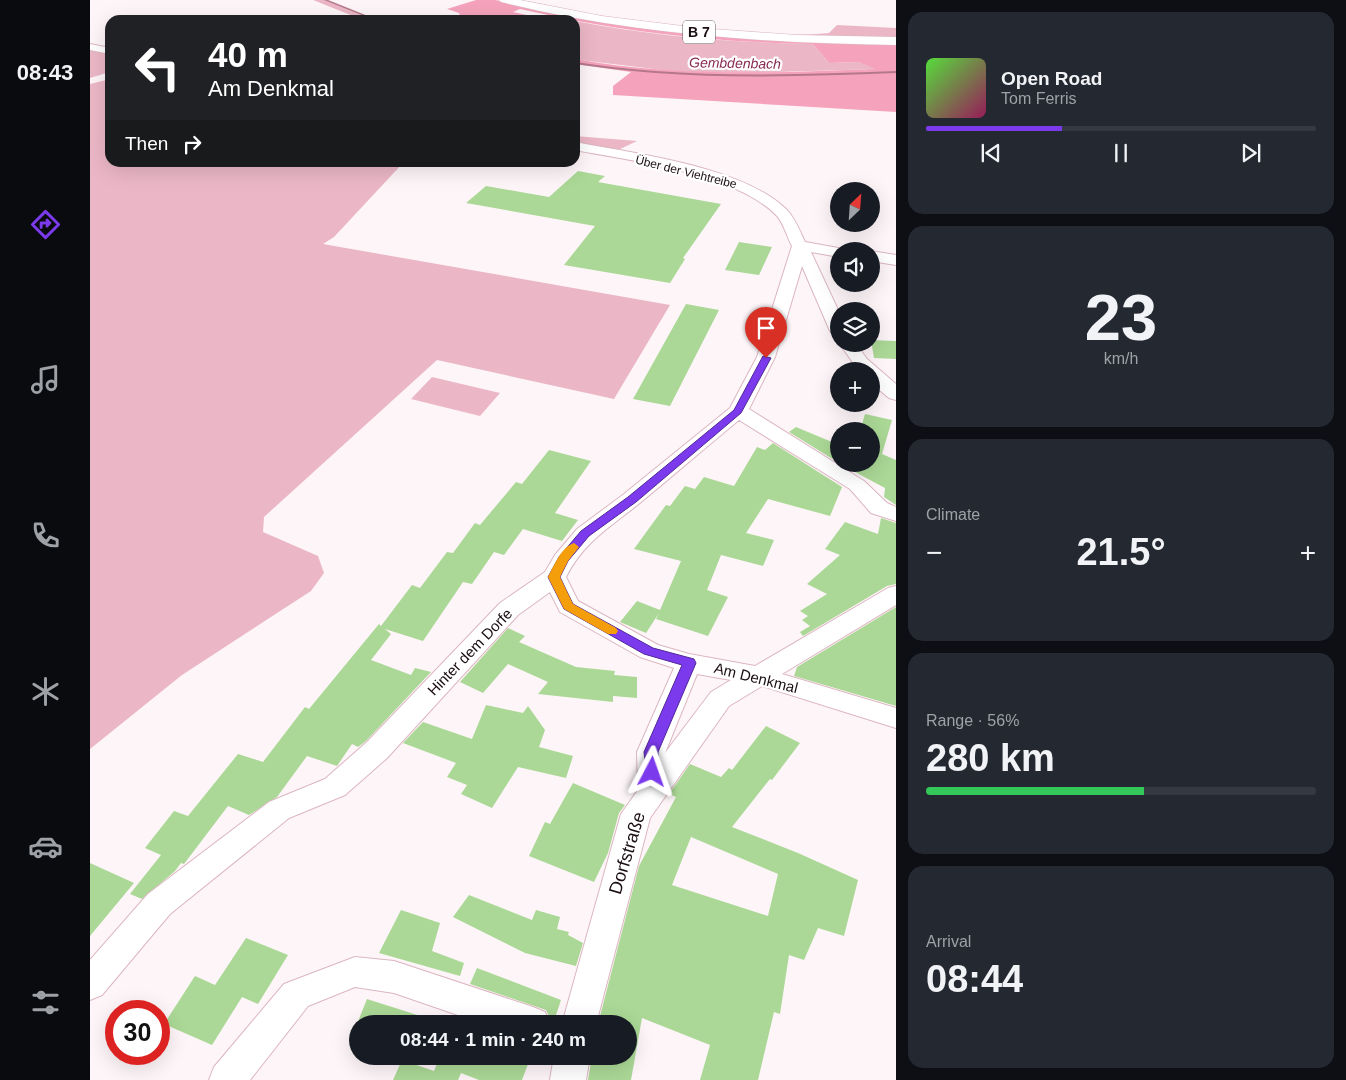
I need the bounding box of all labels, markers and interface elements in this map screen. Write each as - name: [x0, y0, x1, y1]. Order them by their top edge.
- road number: B 7: [683, 21, 715, 44]
- icon: left: [125, 35, 190, 100]
- text: 40 m: [208, 35, 288, 74]
- water label: Gembdenbach: [689, 54, 781, 72]
- text: 08:43: [17, 60, 73, 85]
- text: Open Road: [1001, 68, 1102, 89]
- text: Am Denkmal: [208, 76, 334, 101]
- text: Tom Ferris: [1001, 90, 1077, 107]
- icon: right: [178, 130, 206, 158]
- text: Then: [125, 133, 168, 154]
- icon: previous: [977, 139, 1005, 167]
- icon: pause: [1107, 139, 1135, 167]
- icon: next: [1237, 139, 1265, 167]
- street label: Über der Viehtreibe: [634, 153, 738, 191]
- north arrow: [830, 182, 880, 232]
- map controls: [830, 182, 880, 472]
- icon: directions: [28, 207, 63, 242]
- button: sound: [830, 242, 880, 292]
- text: 23: [1085, 281, 1157, 354]
- button: layers: [830, 302, 880, 352]
- pin: [745, 307, 787, 358]
- icon: arrive: [752, 314, 780, 342]
- text: km/h: [1104, 350, 1138, 367]
- icon: music: [28, 362, 63, 397]
- button: +: [830, 362, 880, 412]
- button: −: [830, 422, 880, 472]
- text: Climate: [926, 506, 980, 523]
- icon: phone: [28, 518, 63, 553]
- text: 21.5°: [1076, 531, 1166, 573]
- text: −: [926, 537, 942, 568]
- text: +: [1300, 537, 1316, 568]
- street label: Hinter dem Dorfe: [424, 605, 515, 699]
- street label: Am Denkmal: [712, 659, 800, 696]
- icon: climate: [28, 674, 63, 709]
- text: Range · 56%: [926, 712, 1019, 729]
- text: 280 km: [926, 737, 1055, 779]
- position arrow: [625, 745, 677, 797]
- street label: Dorfstraße: [605, 809, 649, 897]
- icon: car: [28, 829, 63, 864]
- text: Arrival: [926, 933, 971, 950]
- text: 08:44: [926, 958, 1023, 1000]
- icon: filters: [28, 985, 63, 1020]
- speed limit sign: 30: [105, 1000, 170, 1065]
- text: 08:44 · 1 min · 240 m: [400, 1029, 586, 1050]

